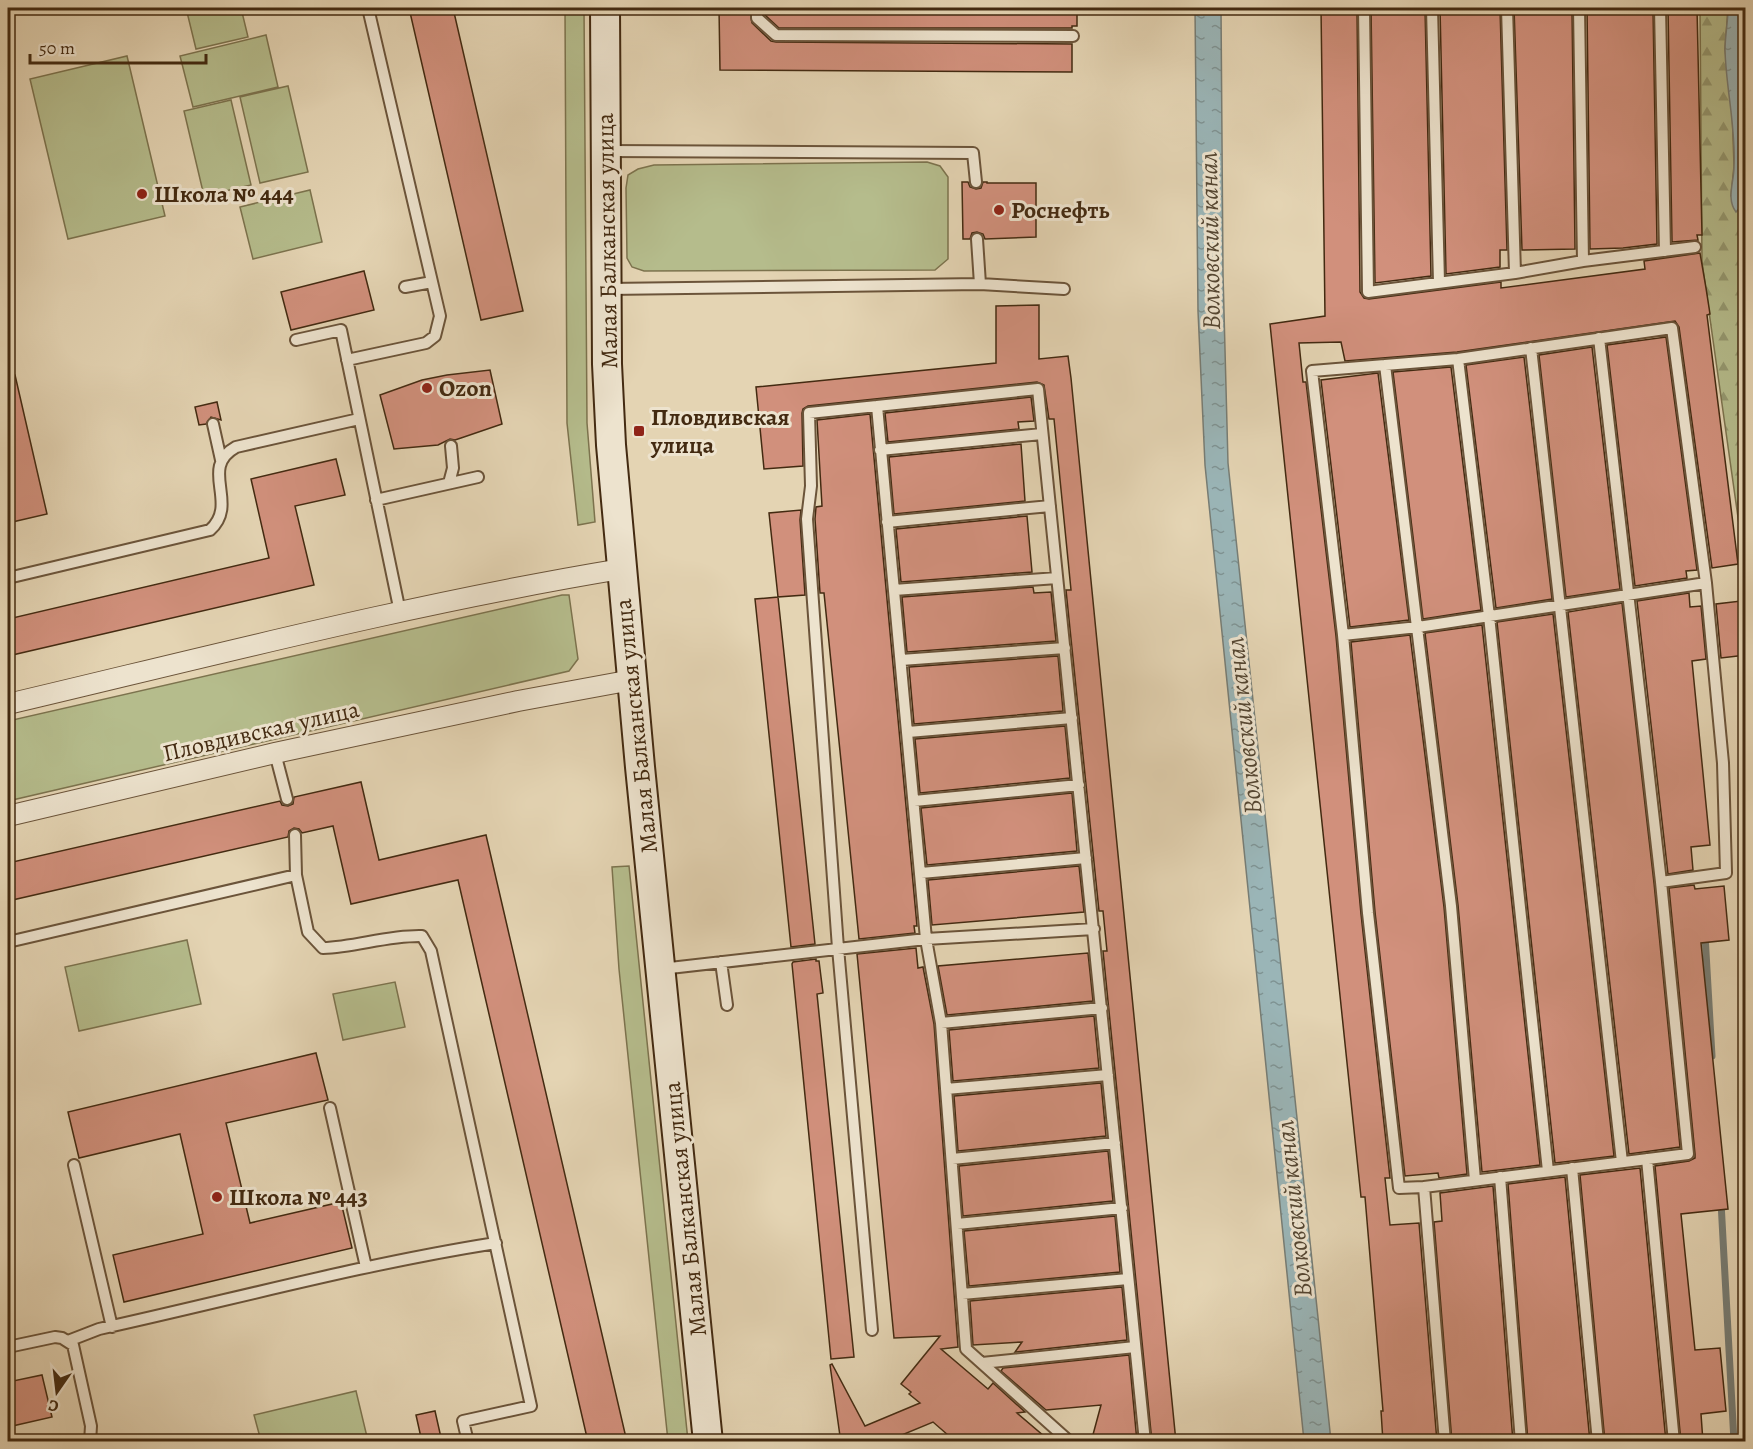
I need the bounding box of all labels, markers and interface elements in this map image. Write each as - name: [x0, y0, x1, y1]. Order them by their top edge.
- scale bar: [30, 27, 206, 65]
- text: 50 m: [39, 36, 75, 60]
- street label: Малая Балканская улица: [589, 113, 625, 369]
- water label: Волковский канал: [1191, 151, 1229, 330]
- place label: Школа № 444: [154, 178, 294, 210]
- marker: Школа № 444: [135, 187, 149, 201]
- place label: Роснефть: [1011, 194, 1109, 226]
- marker: Роснефть: [992, 203, 1006, 217]
- place label: Ozon: [439, 372, 493, 404]
- marker: Ozon: [420, 381, 434, 395]
- place label: Пловдивская улица: [650, 401, 790, 461]
- marker: Пловдивская улица: [632, 424, 646, 438]
- street label: Малая Балканская улица: [607, 597, 665, 855]
- water label: Волковский канал: [1217, 635, 1271, 816]
- street label: Пловдивская улица: [160, 693, 362, 769]
- street label: Малая Балканская улица: [656, 1080, 714, 1338]
- water label: Волковский канал: [1267, 1118, 1321, 1299]
- place label: Школа № 443: [229, 1181, 368, 1213]
- marker: Школа № 443: [210, 1190, 224, 1204]
- north arrow: [27, 1362, 87, 1422]
- text: С: [46, 1394, 61, 1417]

